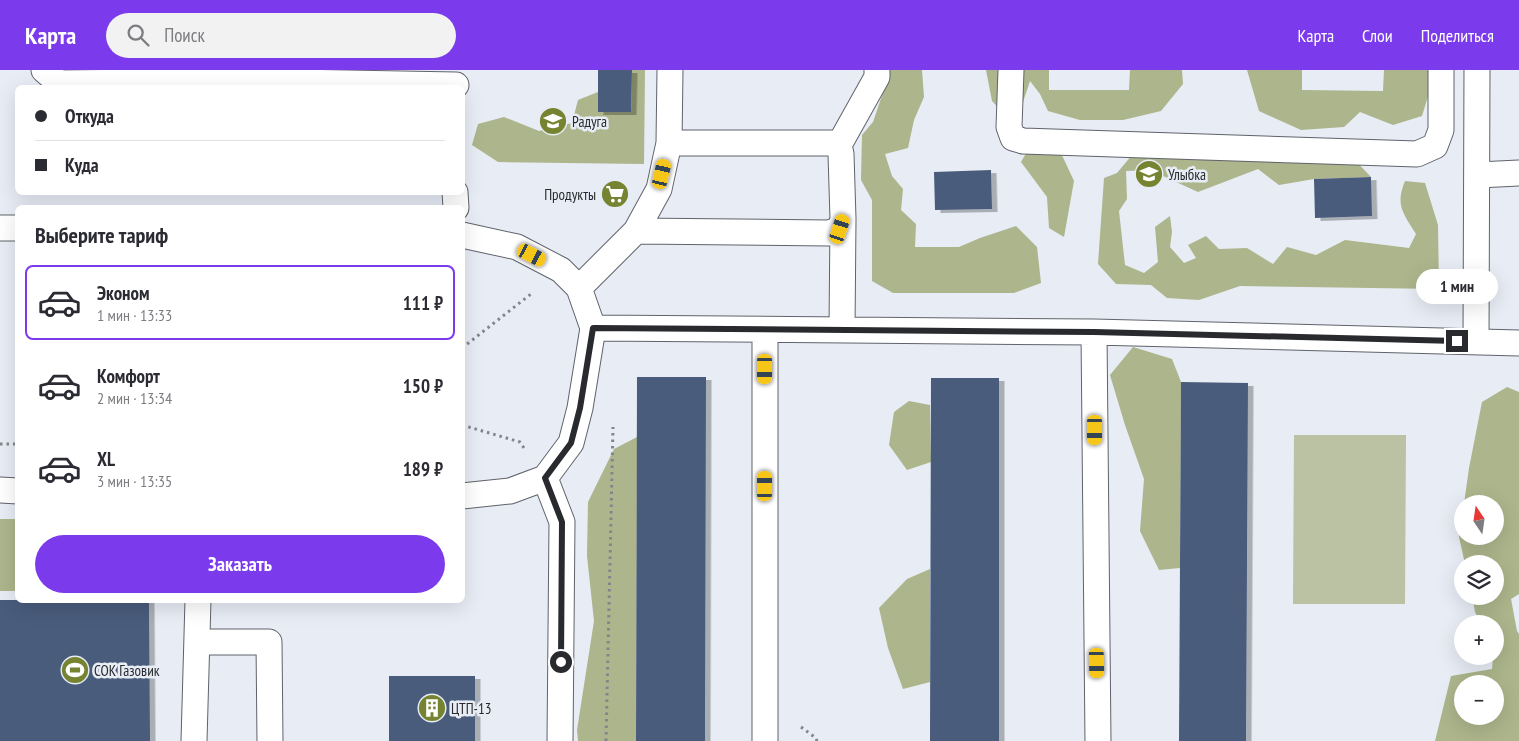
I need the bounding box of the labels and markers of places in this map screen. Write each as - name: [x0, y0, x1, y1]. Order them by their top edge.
- school or university icon: Радуга: [538, 106, 568, 136]
- place label: Радуга: [572, 112, 607, 131]
- school or university icon: Улыбка: [1134, 159, 1164, 189]
- place label: Улыбка: [1168, 165, 1206, 184]
- supermarket icon: Продукты: [600, 179, 630, 209]
- place label: Продукты: [544, 185, 596, 204]
- sports icon: СОК Газовик: [60, 655, 90, 685]
- place label: СОК Газовик: [94, 661, 160, 680]
- building icon: ЦТП-13: [417, 693, 447, 723]
- place label: ЦТП-13: [451, 699, 491, 718]

